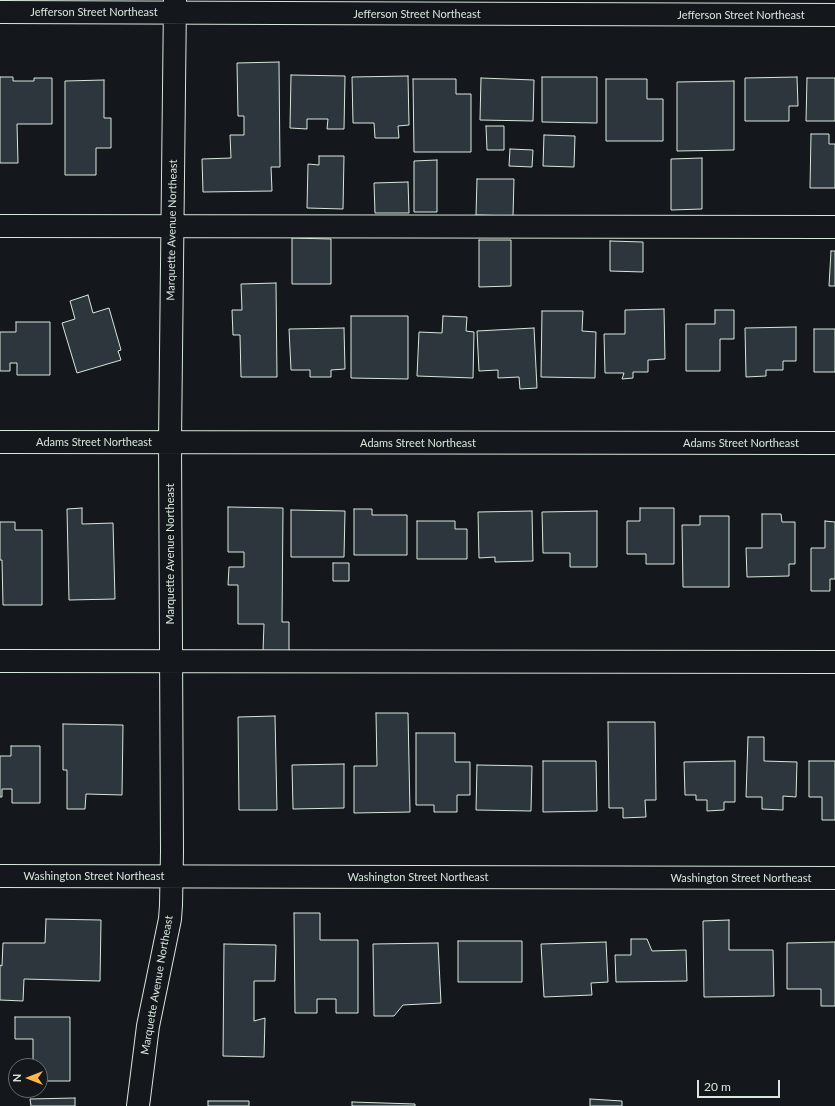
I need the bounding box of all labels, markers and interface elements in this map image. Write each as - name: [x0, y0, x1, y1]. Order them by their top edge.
- street label: Jefferson Street Northeast: [30, 5, 158, 19]
- street label: Jefferson Street Northeast: [353, 7, 481, 21]
- street label: Jefferson Street Northeast: [677, 8, 805, 22]
- street label: Marquette Avenue Northeast: [164, 159, 180, 301]
- street label: Adams Street Northeast: [36, 435, 152, 449]
- street label: Adams Street Northeast: [360, 436, 476, 450]
- street label: Adams Street Northeast: [683, 436, 799, 450]
- street label: Marquette Avenue Northeast: [163, 483, 177, 625]
- street label: Washington Street Northeast: [23, 869, 165, 883]
- street label: Washington Street Northeast: [347, 870, 489, 884]
- street label: Washington Street Northeast: [670, 871, 812, 885]
- street label: Marquette Avenue Northeast: [138, 914, 176, 1056]
- north arrow: [8, 1058, 48, 1098]
- scale bar: [699, 1072, 782, 1098]
- text: N: [10, 1074, 23, 1082]
- text: 20 m: [704, 1079, 731, 1094]

